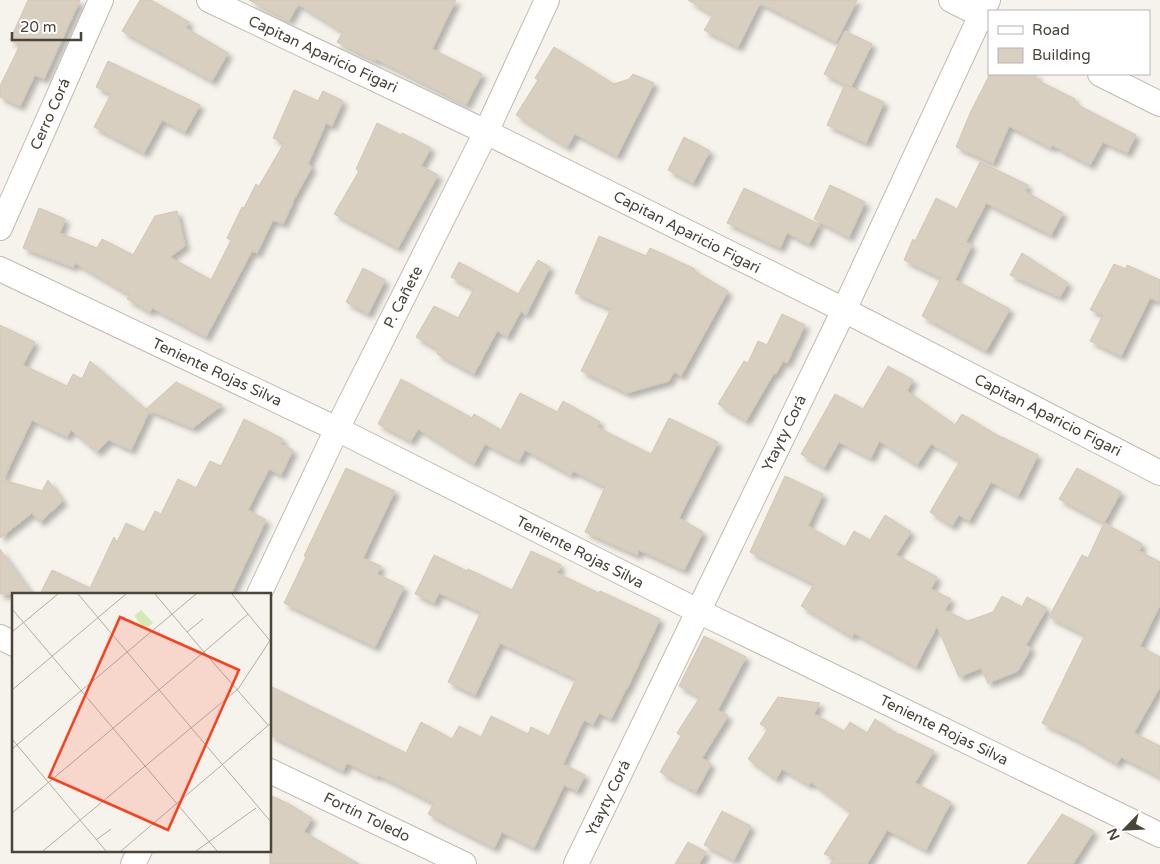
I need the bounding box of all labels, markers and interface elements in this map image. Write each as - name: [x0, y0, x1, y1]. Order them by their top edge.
- scale bar: [12, 10, 81, 42]
- legend: [988, 10, 1150, 75]
- street label: Capitan Aparicio Figari: [246, 11, 400, 97]
- text: 20 m: [20, 18, 57, 36]
- text: Road: [1032, 21, 1070, 39]
- text: Building: [1032, 46, 1091, 64]
- street label: Cerro Corá: [26, 75, 74, 153]
- street label: Capitan Aparicio Figari: [610, 187, 764, 277]
- street label: P. Cañete: [380, 263, 426, 331]
- street label: Teniente Rojas Silva: [149, 334, 285, 410]
- street label: Capitan Aparicio Figari: [971, 370, 1125, 460]
- street label: Ytayty Corá: [758, 392, 810, 474]
- street label: Teniente Rojas Silva: [513, 512, 647, 592]
- inset map: [12, 593, 271, 852]
- street label: Teniente Rojas Silva: [877, 691, 1011, 769]
- street label: Ytayty Corá: [582, 757, 634, 839]
- street label: Fortín Toledo: [321, 788, 413, 846]
- north arrow: [1100, 804, 1150, 854]
- text: N: [1104, 825, 1124, 843]

